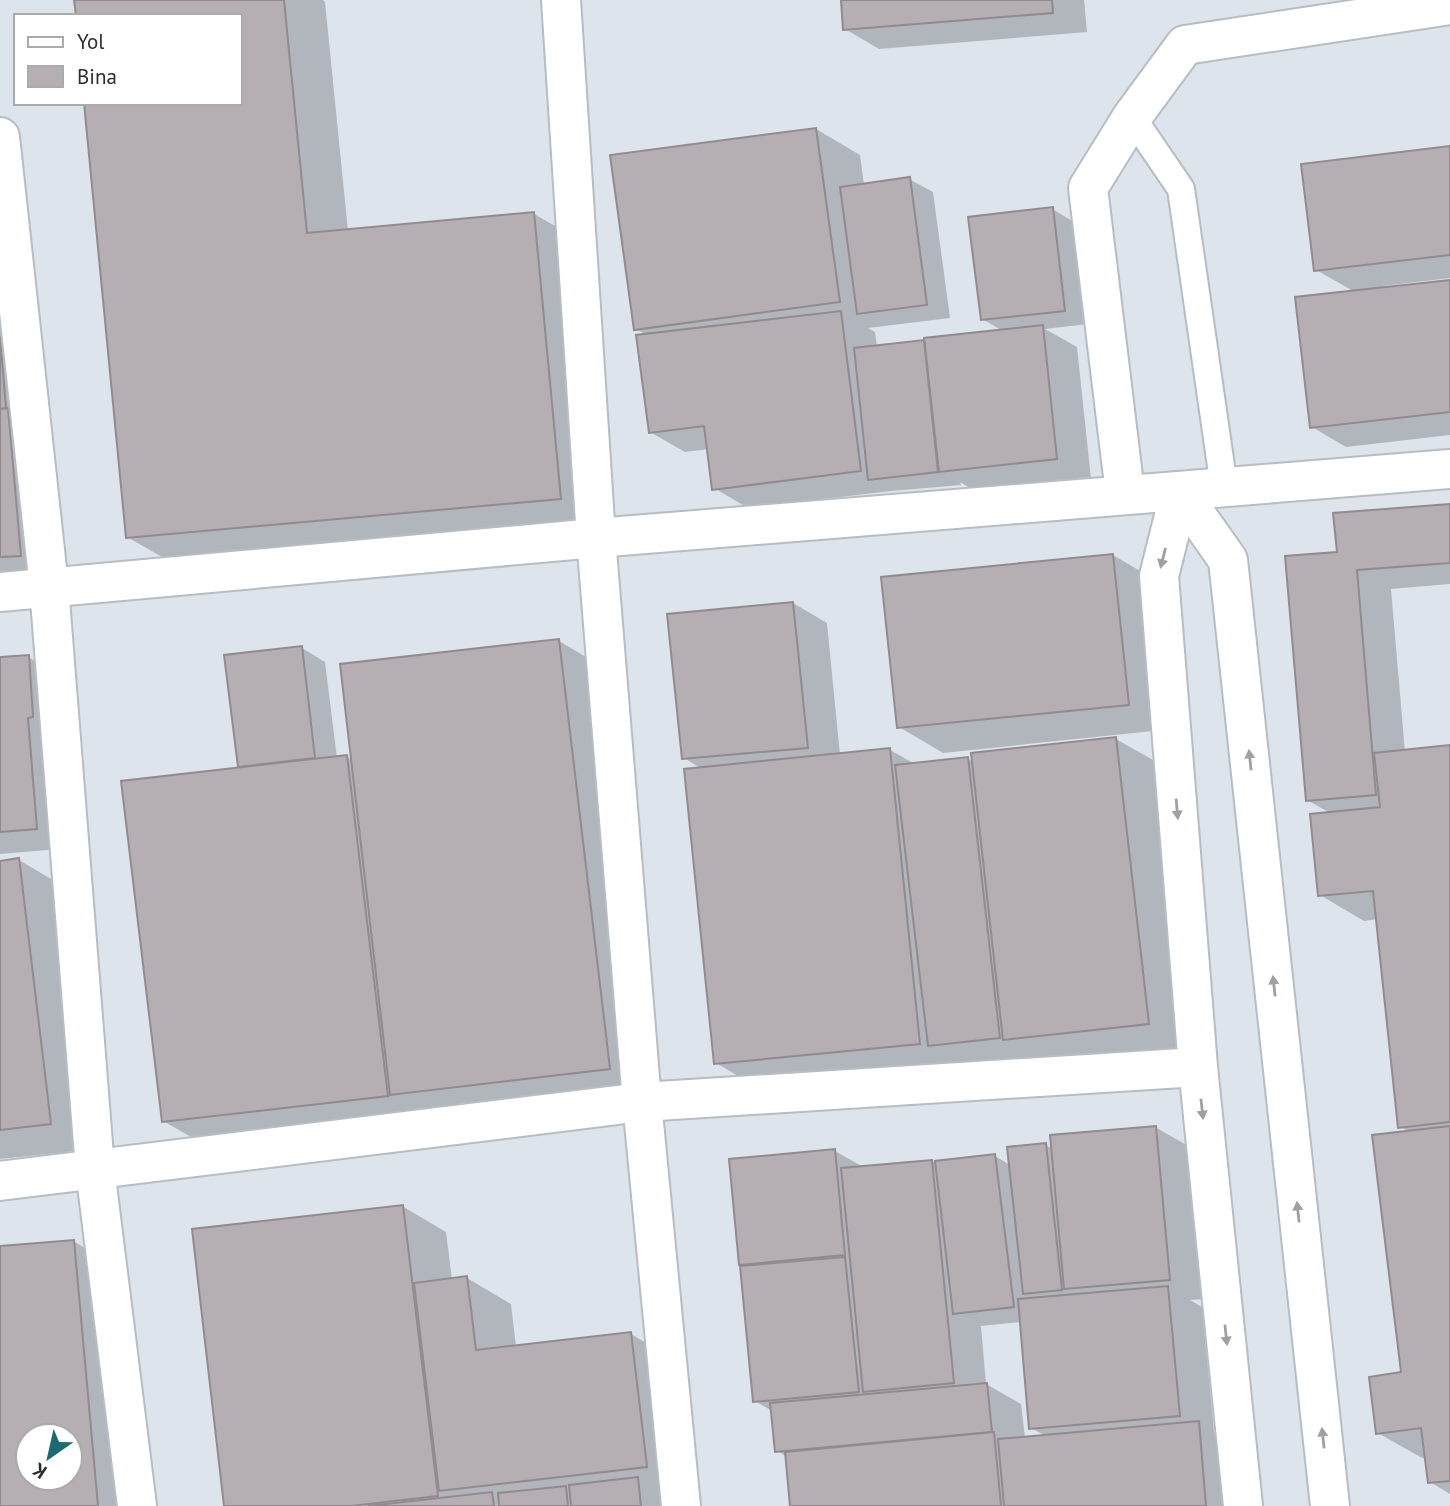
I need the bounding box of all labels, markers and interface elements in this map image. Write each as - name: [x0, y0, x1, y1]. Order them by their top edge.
- legend: [14, 14, 242, 105]
- text: Yol: [77, 28, 104, 55]
- text: Bina: [77, 63, 117, 90]
- one-way arrow: [1157, 547, 1168, 569]
- one-way arrow: [1244, 748, 1255, 770]
- one-way arrow: [1172, 798, 1183, 820]
- one-way arrow: [1268, 975, 1279, 997]
- one-way arrow: [1197, 1098, 1208, 1120]
- one-way arrow: [1293, 1201, 1304, 1223]
- one-way arrow: [1220, 1324, 1231, 1346]
- north arrow: [14, 1422, 84, 1492]
- one-way arrow: [1317, 1427, 1328, 1449]
- text: K: [28, 1458, 51, 1484]

